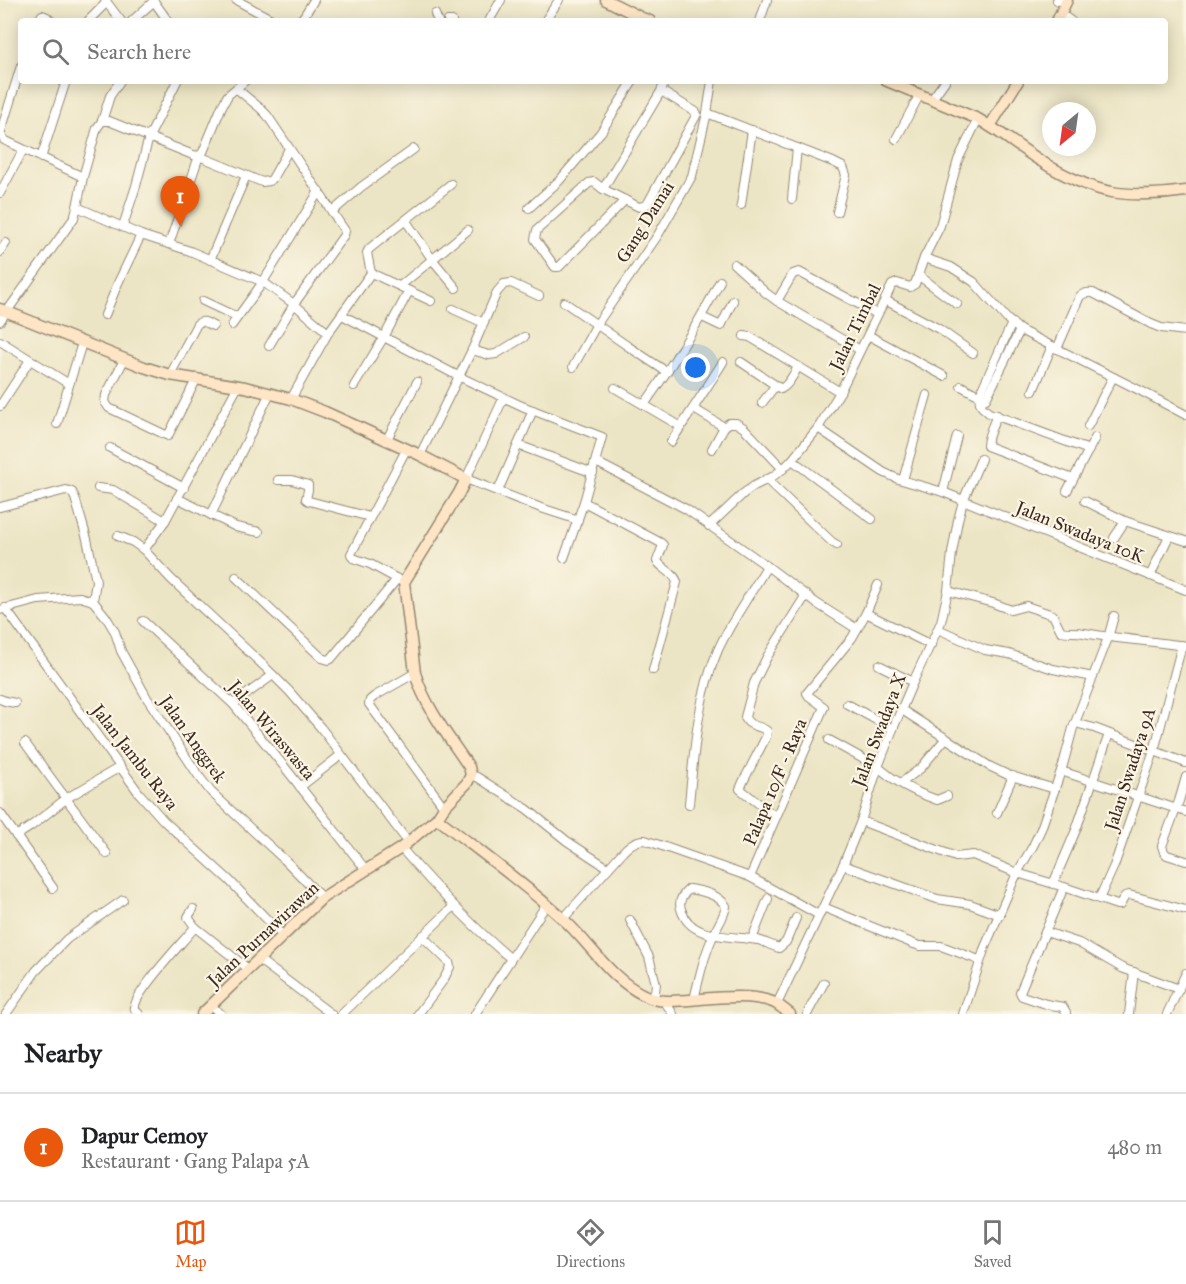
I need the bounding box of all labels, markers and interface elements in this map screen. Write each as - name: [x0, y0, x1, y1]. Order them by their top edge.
- search box: [18, 18, 1168, 84]
- icon: search: [39, 35, 72, 68]
- text: Search here: [87, 38, 191, 65]
- north arrow: [1042, 102, 1096, 156]
- pin: 1: [160, 176, 200, 226]
- street label: Gang Damai: [611, 177, 680, 267]
- street label: Jalan Timbal: [824, 280, 886, 376]
- your location: [681, 353, 710, 382]
- street label: Jalan Swadaya 10K: [1010, 495, 1149, 569]
- street label: Jalan Swadaya X: [846, 670, 912, 792]
- street label: Jalan Wiraswasta: [222, 674, 320, 785]
- street label: Jalan Anggrek: [153, 689, 232, 788]
- street label: Jalan Jambu Raya: [85, 698, 183, 815]
- street label: Jalan Swadaya 9A: [1099, 705, 1161, 836]
- street label: Palapa 10/F - Raya: [738, 715, 812, 849]
- street label: Jalan Purnawirawan: [201, 877, 324, 993]
- text: Nearby: [24, 1037, 102, 1069]
- text: Dapur Cemoy: [81, 1122, 207, 1149]
- text: 1: [40, 1135, 47, 1159]
- text: 480 m: [1107, 1135, 1162, 1159]
- text: Restaurant · Gang Palapa 5A: [81, 1149, 310, 1173]
- tab: Map: [174, 1216, 207, 1271]
- tab: Directions: [556, 1216, 625, 1271]
- tab: Saved: [974, 1216, 1012, 1271]

